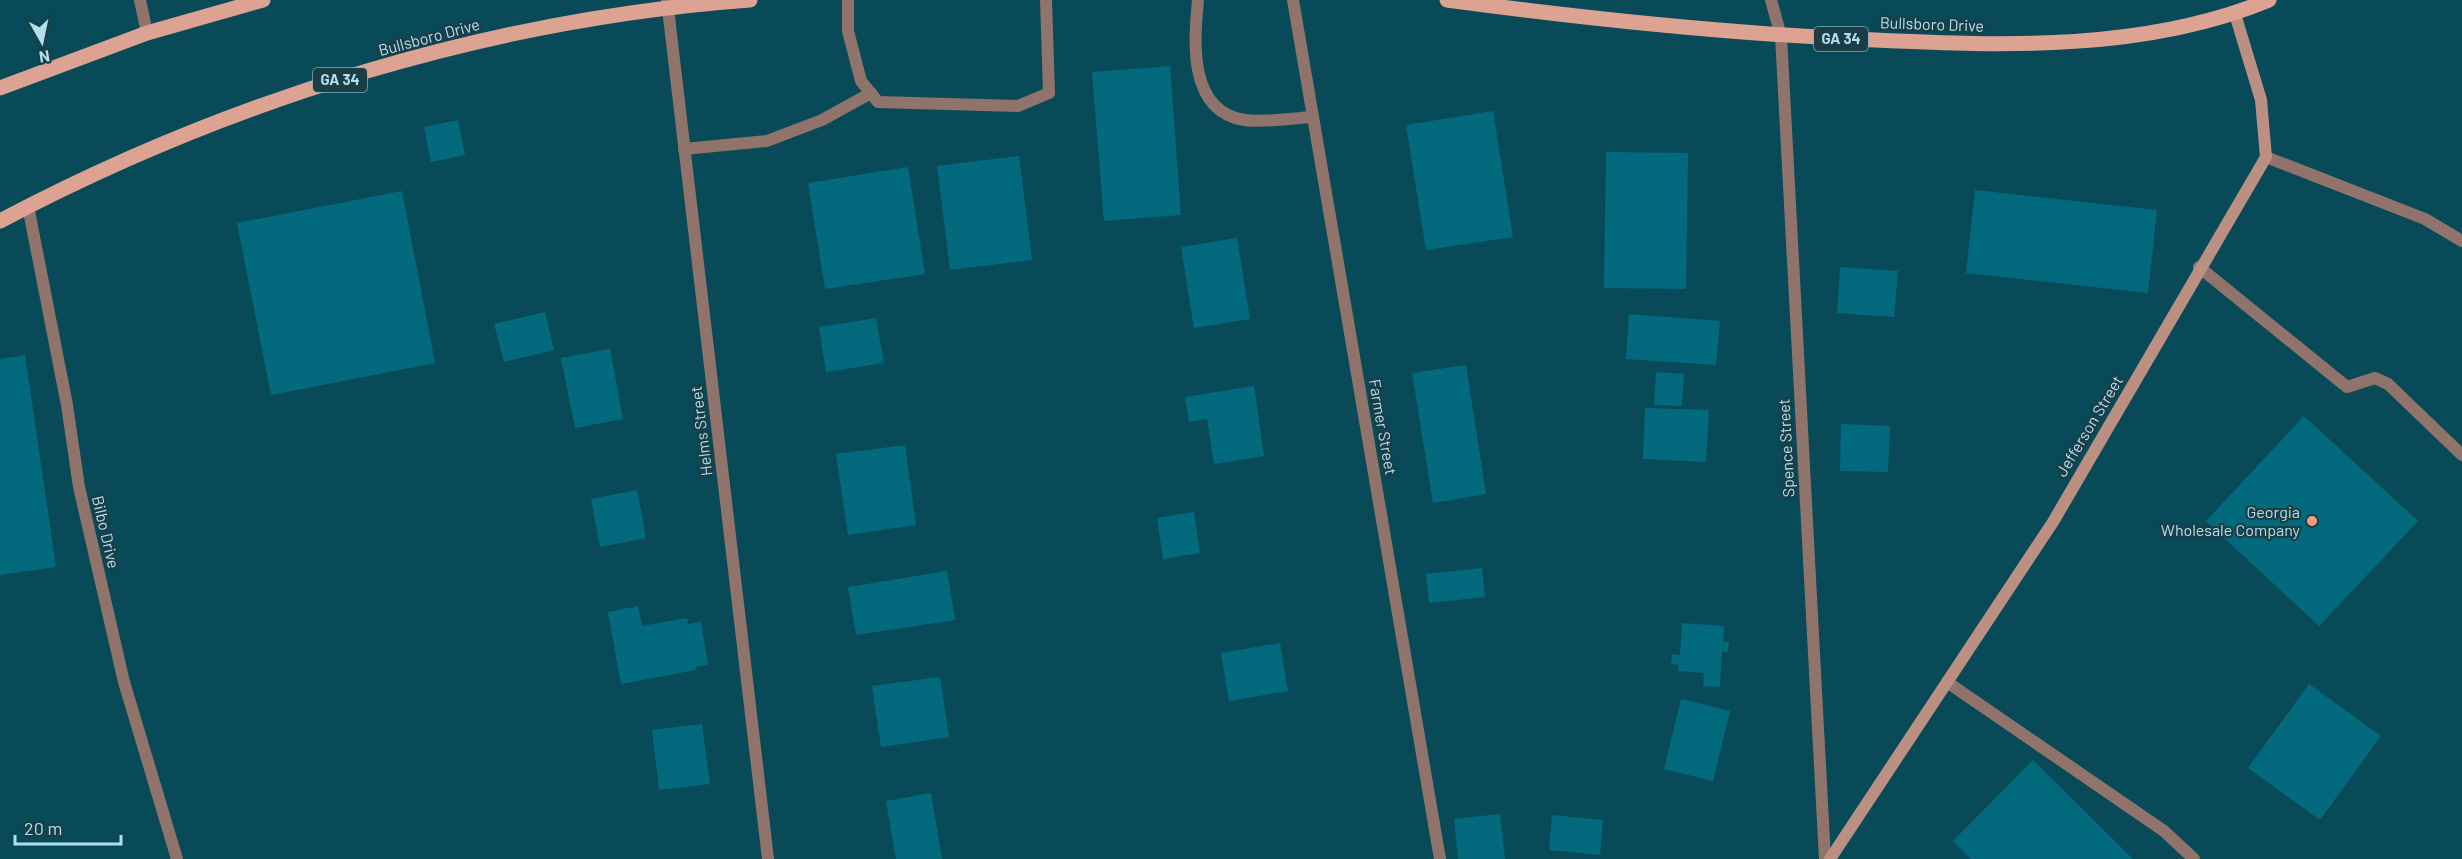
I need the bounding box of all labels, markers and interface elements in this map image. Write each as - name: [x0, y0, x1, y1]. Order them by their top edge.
- north arrow: [12, 12, 72, 72]
- street label: Bullsboro Drive: [1880, 12, 1984, 35]
- street label: Bullsboro Drive: [376, 14, 482, 59]
- road number: GA 34: [1814, 27, 1868, 51]
- text: N: [38, 47, 51, 68]
- road number: GA 34: [313, 68, 367, 92]
- street label: Jefferson Street: [2051, 372, 2126, 480]
- street label: Farmer Street: [1366, 378, 1401, 476]
- street label: Helms Street: [686, 385, 715, 477]
- street label: Spence Street: [1773, 398, 1798, 498]
- street label: Bilbo Drive: [89, 494, 124, 570]
- place label: Georgia Wholesale Company: [2161, 502, 2301, 539]
- marker: Georgia Wholesale Company: [2305, 514, 2319, 528]
- scale bar: [15, 808, 122, 846]
- text: 20 m: [24, 817, 62, 839]

